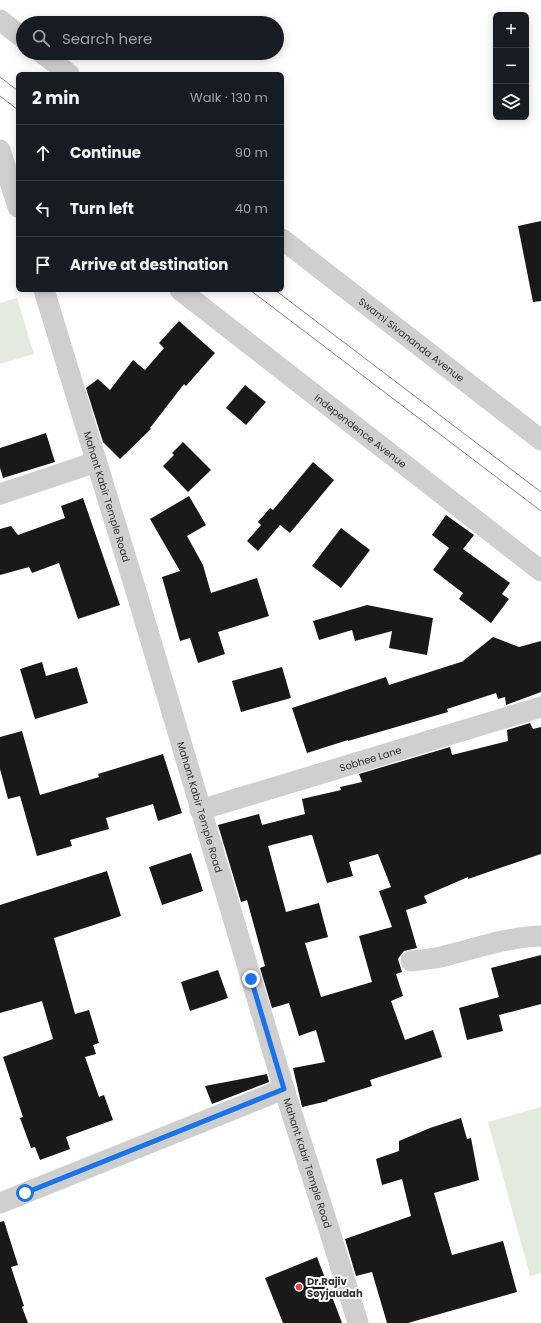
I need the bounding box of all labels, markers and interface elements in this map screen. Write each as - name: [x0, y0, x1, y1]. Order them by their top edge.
- map controls: [493, 12, 529, 120]
- button: +: [493, 12, 529, 48]
- search box: [16, 16, 284, 60]
- icon: search: [30, 27, 52, 49]
- text: Search here: [62, 28, 152, 49]
- button: −: [493, 48, 529, 84]
- button: layers: [493, 84, 529, 120]
- text: 2 min: [32, 86, 80, 110]
- text: Walk · 130 m: [190, 88, 268, 107]
- icon: ahead: [32, 142, 54, 164]
- text: Continue: [70, 142, 141, 163]
- text: 90 m: [235, 143, 268, 162]
- icon: left: [32, 198, 54, 220]
- text: Turn left: [70, 198, 134, 219]
- text: 40 m: [235, 199, 268, 218]
- icon: arrive: [32, 254, 54, 276]
- text: Arrive at destination: [70, 254, 228, 275]
- street label: Swami Sivananda Avenue: [355, 294, 468, 385]
- street label: Independence Avenue: [311, 390, 410, 471]
- street label: Mahant Kabir Temple Road: [80, 429, 134, 564]
- street label: Mahant Kabir Temple Road: [174, 740, 227, 874]
- street label: Sobhee Lane: [337, 742, 403, 775]
- route end: [242, 970, 260, 988]
- street label: Mahant Kabir Temple Road: [280, 1096, 336, 1230]
- route start: [16, 1184, 34, 1202]
- place label: Dr.Rajiv Soyjaudah: [307, 1274, 363, 1301]
- marker: Dr.Rajiv Soyjaudah: [294, 1282, 304, 1292]

